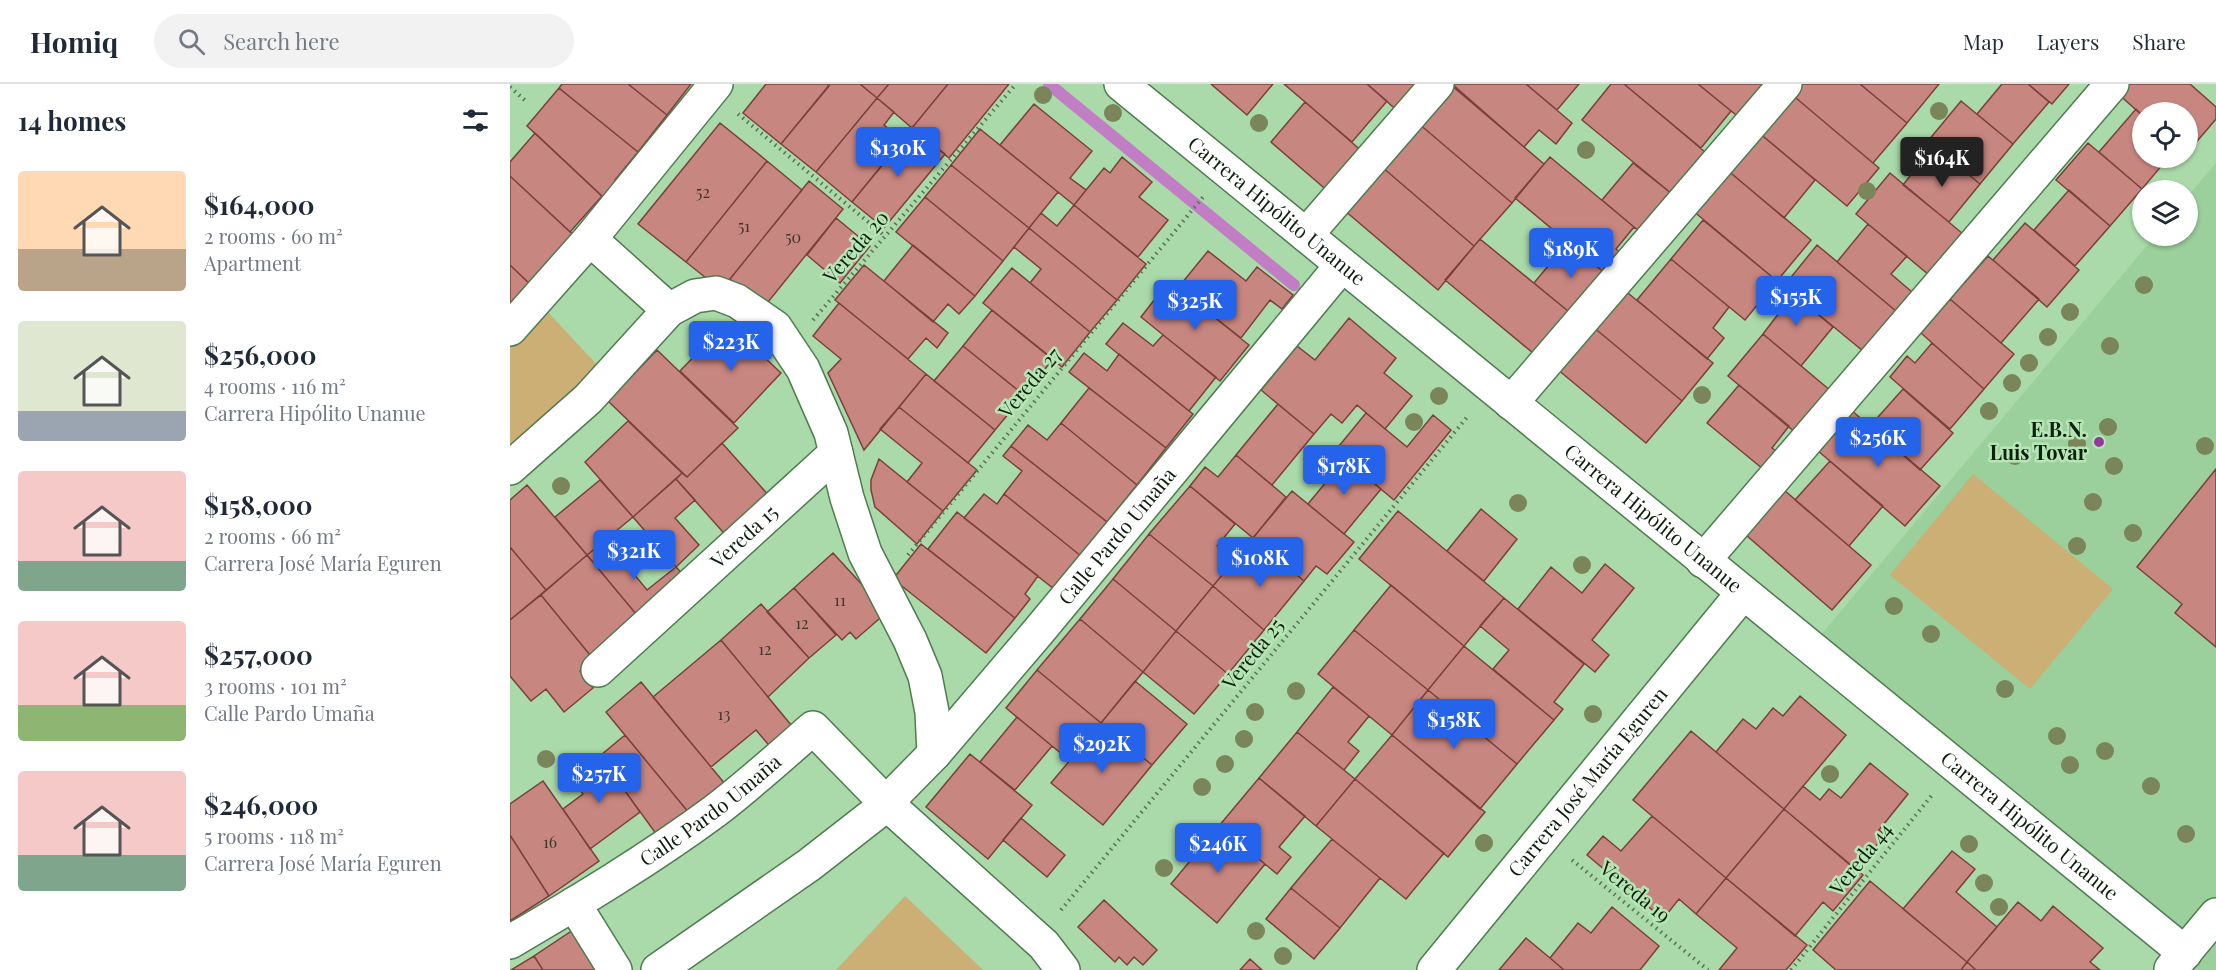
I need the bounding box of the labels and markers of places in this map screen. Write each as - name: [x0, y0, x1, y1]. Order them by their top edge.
- pin: $130K: [856, 127, 940, 178]
- pin: $164K: [1900, 137, 1984, 188]
- pin: $189K: [1529, 228, 1613, 279]
- pin: $155K: [1754, 276, 1838, 327]
- pin: $325K: [1153, 280, 1237, 331]
- pin: $223K: [689, 321, 773, 372]
- place label: E.B.N. Luis Tovar: [1990, 415, 2088, 465]
- pin: $256K: [1836, 417, 1920, 468]
- marker: E.B.N. Luis Tovar: [2092, 435, 2106, 449]
- pin: $178K: [1302, 445, 1386, 496]
- pin: $321K: [592, 530, 676, 581]
- pin: $108K: [1218, 537, 1302, 588]
- pin: $158K: [1412, 699, 1496, 750]
- pin: $292K: [1060, 723, 1144, 774]
- pin: $257K: [557, 753, 641, 804]
- pin: $246K: [1176, 823, 1260, 874]

